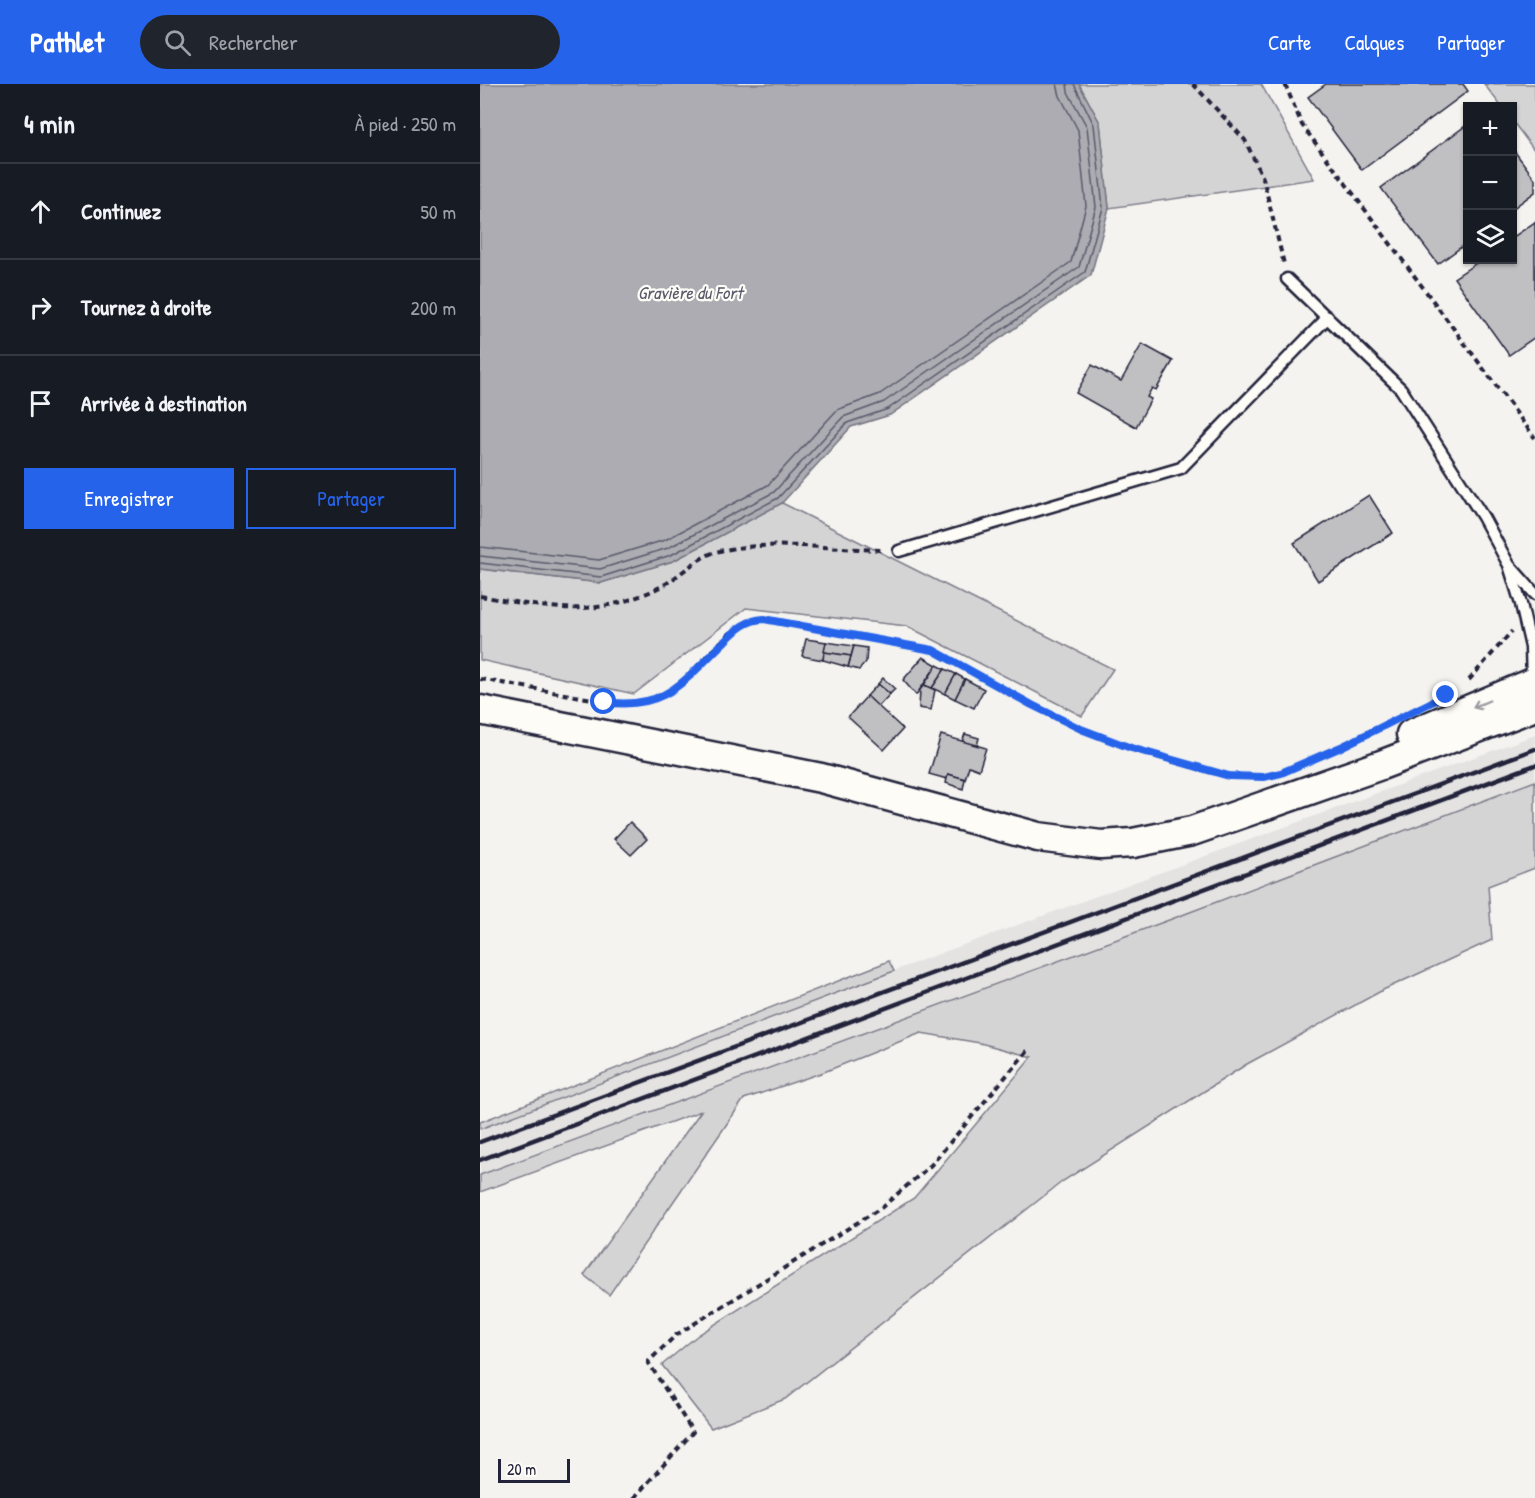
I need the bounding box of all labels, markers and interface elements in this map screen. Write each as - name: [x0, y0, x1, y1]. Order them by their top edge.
- search box: [140, 15, 560, 69]
- text: Pathlet: [30, 23, 104, 61]
- icon: search: [161, 26, 194, 59]
- text: Rechercher: [209, 27, 298, 57]
- text: Carte: [1268, 28, 1311, 57]
- text: Calques: [1344, 28, 1404, 57]
- text: Partager: [1437, 28, 1505, 57]
- map controls: [1463, 102, 1517, 264]
- button: +: [1463, 102, 1517, 156]
- text: 4 min: [24, 106, 75, 141]
- text: À pied · 250 m: [355, 110, 456, 137]
- button: −: [1463, 156, 1517, 210]
- icon: ahead: [24, 195, 57, 228]
- text: Continuez: [81, 196, 161, 226]
- text: 50 m: [420, 198, 456, 225]
- button: layers: [1463, 210, 1517, 264]
- water label: Gravière du Fort: [638, 280, 745, 305]
- icon: right: [24, 291, 57, 324]
- text: Tournez à droite: [81, 292, 211, 322]
- text: 200 m: [411, 294, 456, 321]
- icon: arrive: [24, 387, 57, 420]
- text: Arrivée à destination: [81, 388, 247, 418]
- button: Enregistrer: [24, 468, 234, 529]
- button: Partager: [246, 468, 456, 529]
- route end: [1432, 681, 1458, 707]
- route start: [590, 688, 616, 714]
- one-way arrow: [1472, 699, 1491, 710]
- scale bar: [498, 1456, 570, 1484]
- text: 20 m: [507, 1458, 536, 1480]

